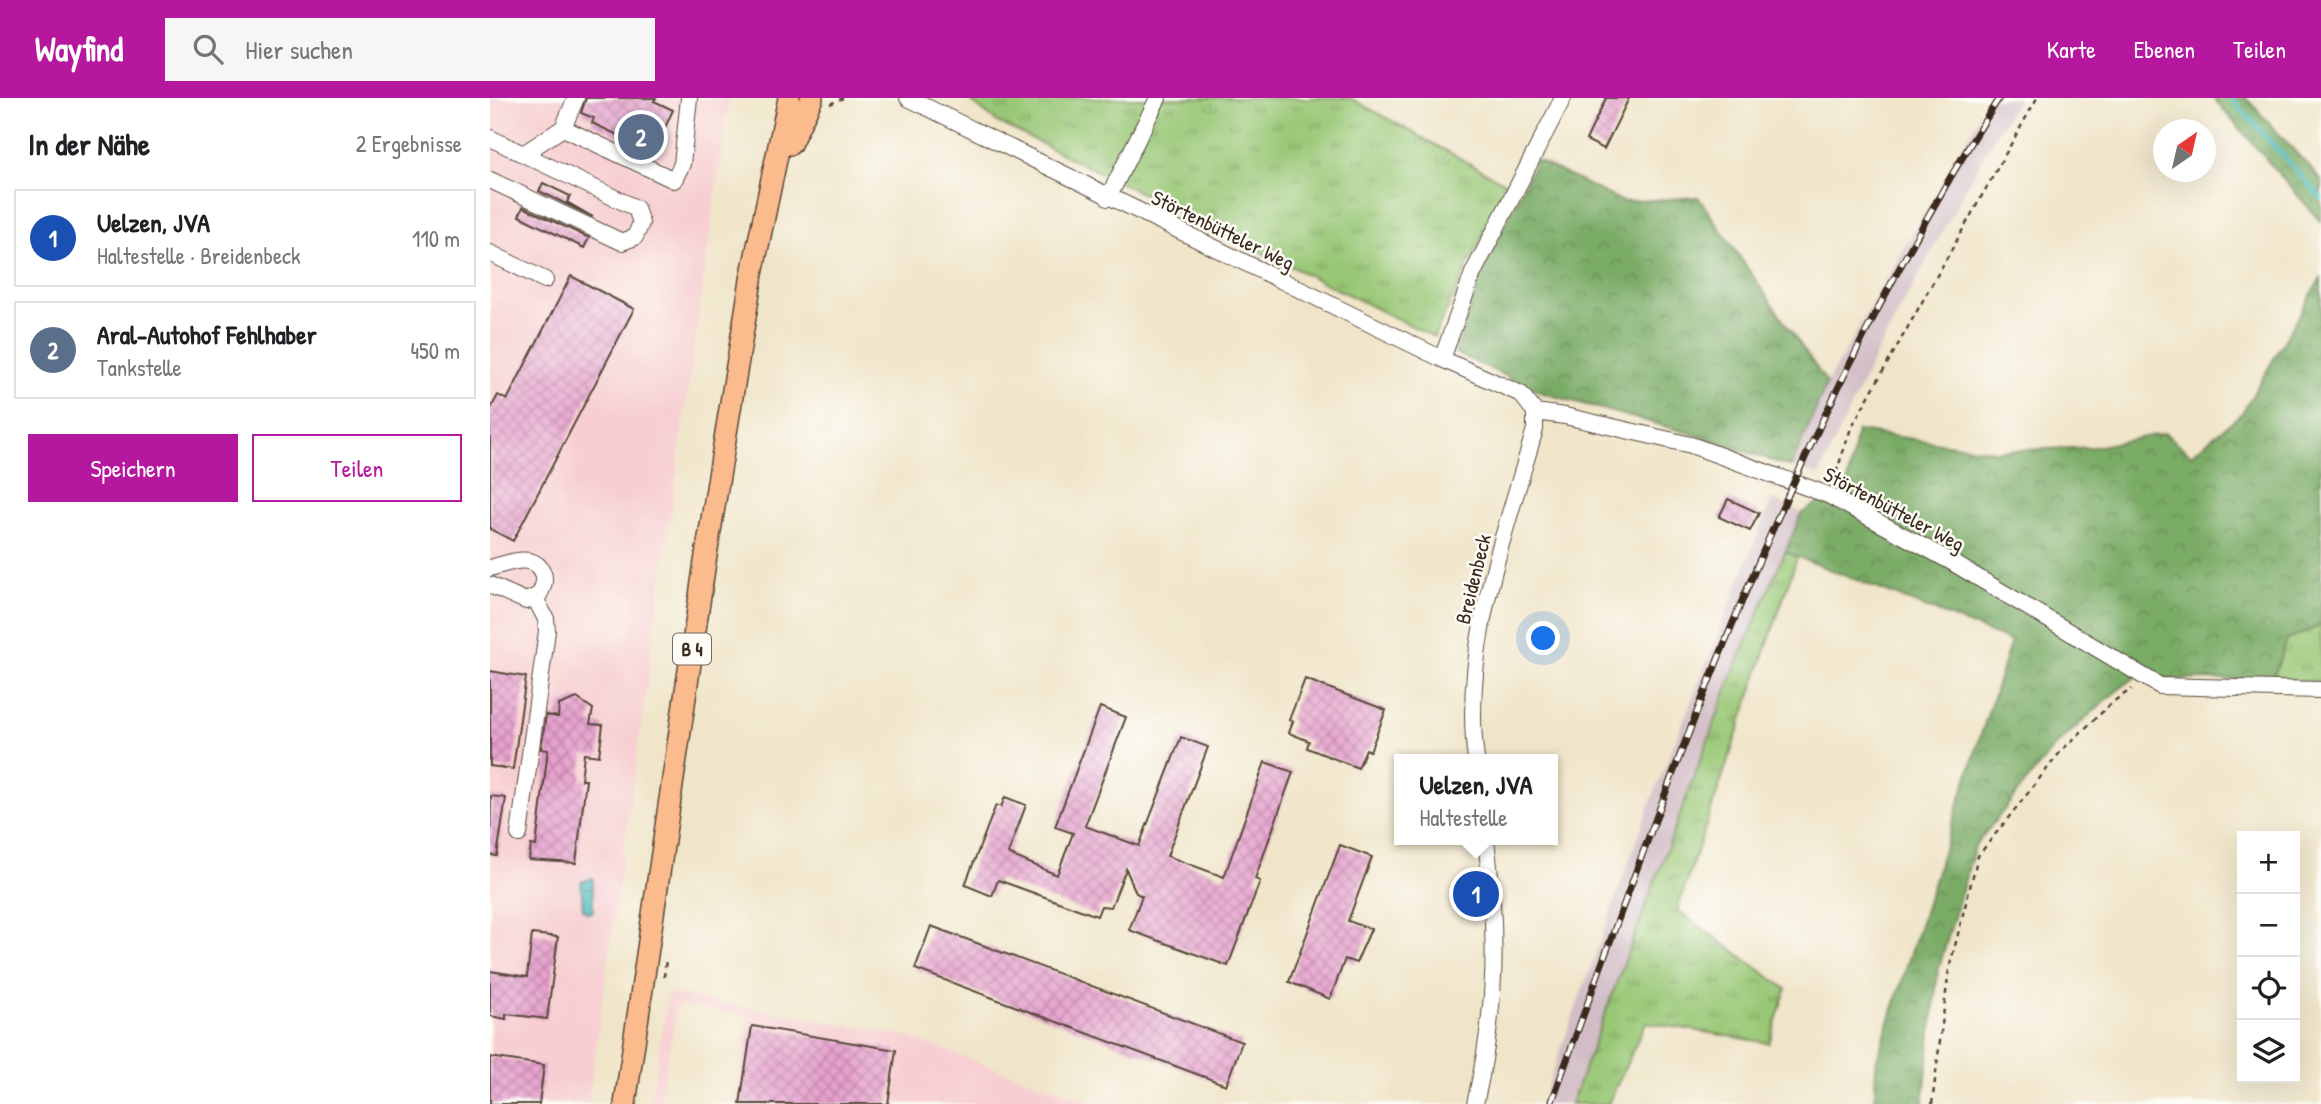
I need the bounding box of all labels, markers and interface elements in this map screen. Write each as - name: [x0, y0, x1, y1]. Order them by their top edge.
- search box: [165, 18, 655, 81]
- text: Wayfind: [35, 27, 123, 71]
- icon: search: [189, 30, 227, 68]
- text: Hier suchen: [245, 32, 353, 67]
- text: Karte: [2047, 33, 2096, 65]
- text: Ebenen: [2134, 33, 2195, 65]
- text: Teilen: [2233, 33, 2286, 65]
- pin: 2: [618, 111, 664, 163]
- north arrow: [2153, 119, 2216, 182]
- text: In der Nähe: [28, 124, 150, 164]
- text: 2 Ergebnisse: [356, 128, 462, 159]
- street label: Störtenbütteler Weg: [1147, 183, 1299, 277]
- text: Uelzen, JVA: [97, 205, 210, 240]
- text: 1: [49, 223, 57, 254]
- text: 110 m: [412, 223, 460, 254]
- text: Haltestelle · Breidenbeck: [97, 240, 301, 271]
- text: Aral-Autohof Fehlhaber: [97, 317, 317, 352]
- text: 2: [48, 335, 58, 366]
- text: 450 m: [410, 335, 460, 366]
- text: Tankstelle: [97, 352, 182, 383]
- button: Speichern: [28, 434, 238, 502]
- button: Teilen: [252, 434, 462, 502]
- street label: Störtenbütteler Weg: [1818, 460, 1970, 558]
- street label: Breidenbeck: [1448, 531, 1498, 627]
- your location: [1526, 621, 1560, 655]
- road number: B 4: [673, 634, 711, 664]
- popup: [1394, 754, 1558, 845]
- text: Uelzen, JVA: [1420, 767, 1532, 802]
- text: Haltestelle: [1420, 802, 1507, 833]
- map controls: [2237, 831, 2300, 1083]
- button: +: [2237, 831, 2300, 894]
- pin: 1: [1453, 868, 1499, 920]
- button: −: [2237, 894, 2300, 957]
- button: locate: [2237, 957, 2300, 1020]
- button: layers: [2237, 1020, 2300, 1083]

